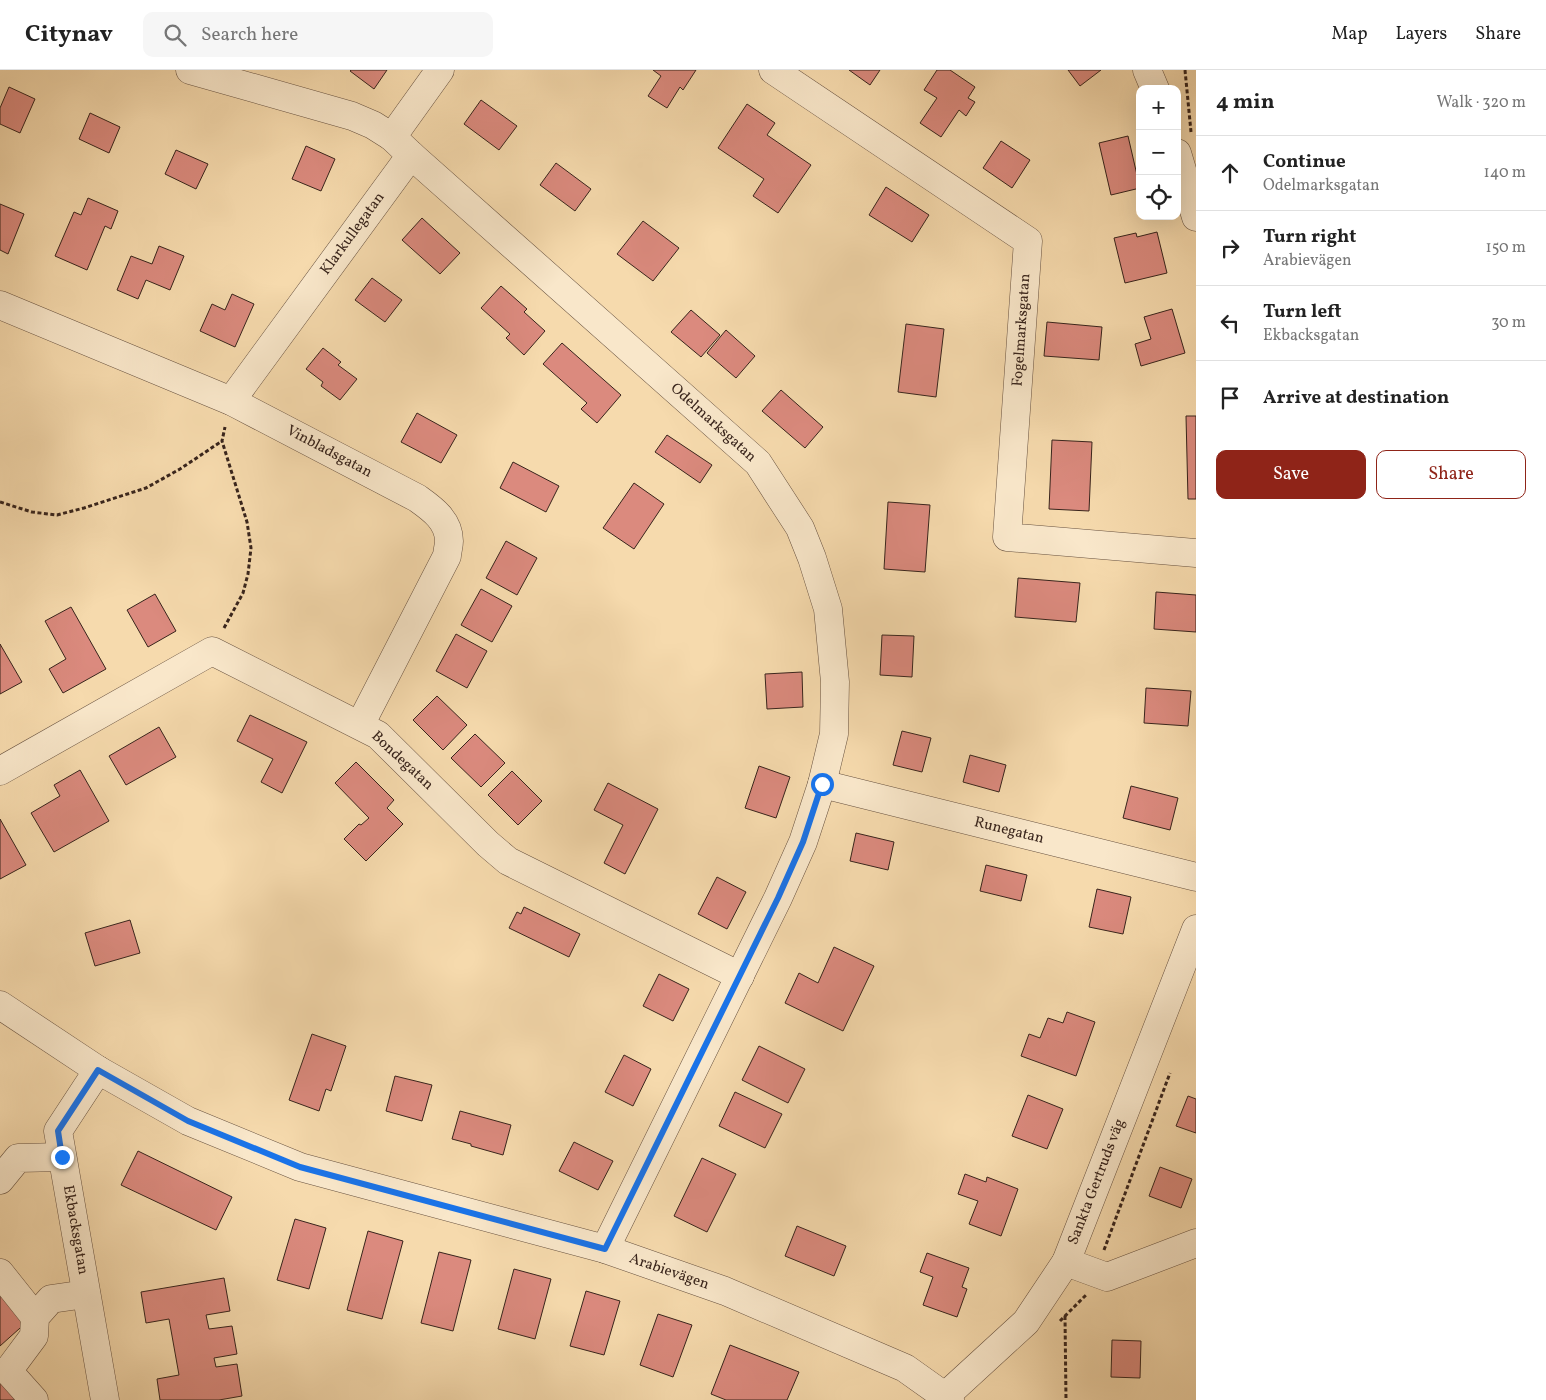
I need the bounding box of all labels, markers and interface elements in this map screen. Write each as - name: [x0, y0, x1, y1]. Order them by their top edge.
- search box: [143, 12, 493, 57]
- text: Citynav: [25, 18, 113, 52]
- icon: search: [161, 21, 189, 49]
- text: Search here: [201, 22, 298, 48]
- text: Map: [1331, 22, 1367, 47]
- text: Layers: [1395, 22, 1447, 47]
- text: Share: [1475, 22, 1521, 47]
- map controls: [1136, 85, 1181, 220]
- button: +: [1136, 85, 1181, 130]
- text: 4 min: [1216, 88, 1275, 117]
- text: Walk · 320 m: [1436, 92, 1526, 114]
- button: −: [1136, 130, 1181, 175]
- text: Continue: [1263, 149, 1346, 175]
- icon: ahead: [1216, 159, 1244, 187]
- text: 140 m: [1484, 162, 1526, 184]
- button: locate: [1136, 175, 1181, 220]
- text: Odelmarksgatan: [1263, 175, 1380, 197]
- street label: Klarkullegatan: [316, 188, 390, 280]
- text: Turn right: [1263, 224, 1356, 250]
- icon: right: [1216, 234, 1244, 262]
- text: 150 m: [1485, 237, 1526, 259]
- text: Arabievägen: [1263, 250, 1352, 272]
- street label: Fogelmarksgatan: [1008, 273, 1036, 387]
- text: Turn left: [1263, 299, 1342, 325]
- icon: left: [1216, 309, 1244, 337]
- text: 30 m: [1491, 312, 1526, 334]
- text: Ekbacksgatan: [1263, 325, 1359, 347]
- street label: Odelmarksgatan: [665, 379, 761, 467]
- icon: arrive: [1216, 384, 1244, 412]
- text: Arrive at destination: [1263, 385, 1449, 411]
- street label: Vinbladsgatan: [282, 421, 376, 483]
- button: Save: [1216, 450, 1366, 499]
- button: Share: [1376, 450, 1526, 499]
- street label: Bondegatan: [366, 727, 438, 795]
- route start: [811, 773, 834, 796]
- street label: Runegatan: [972, 812, 1046, 850]
- street label: Sankta Gertruds väg: [1063, 1116, 1131, 1248]
- route end: [51, 1146, 74, 1169]
- street label: Ekbacksgatan: [57, 1184, 93, 1276]
- street label: Arabievägen: [626, 1249, 712, 1295]

